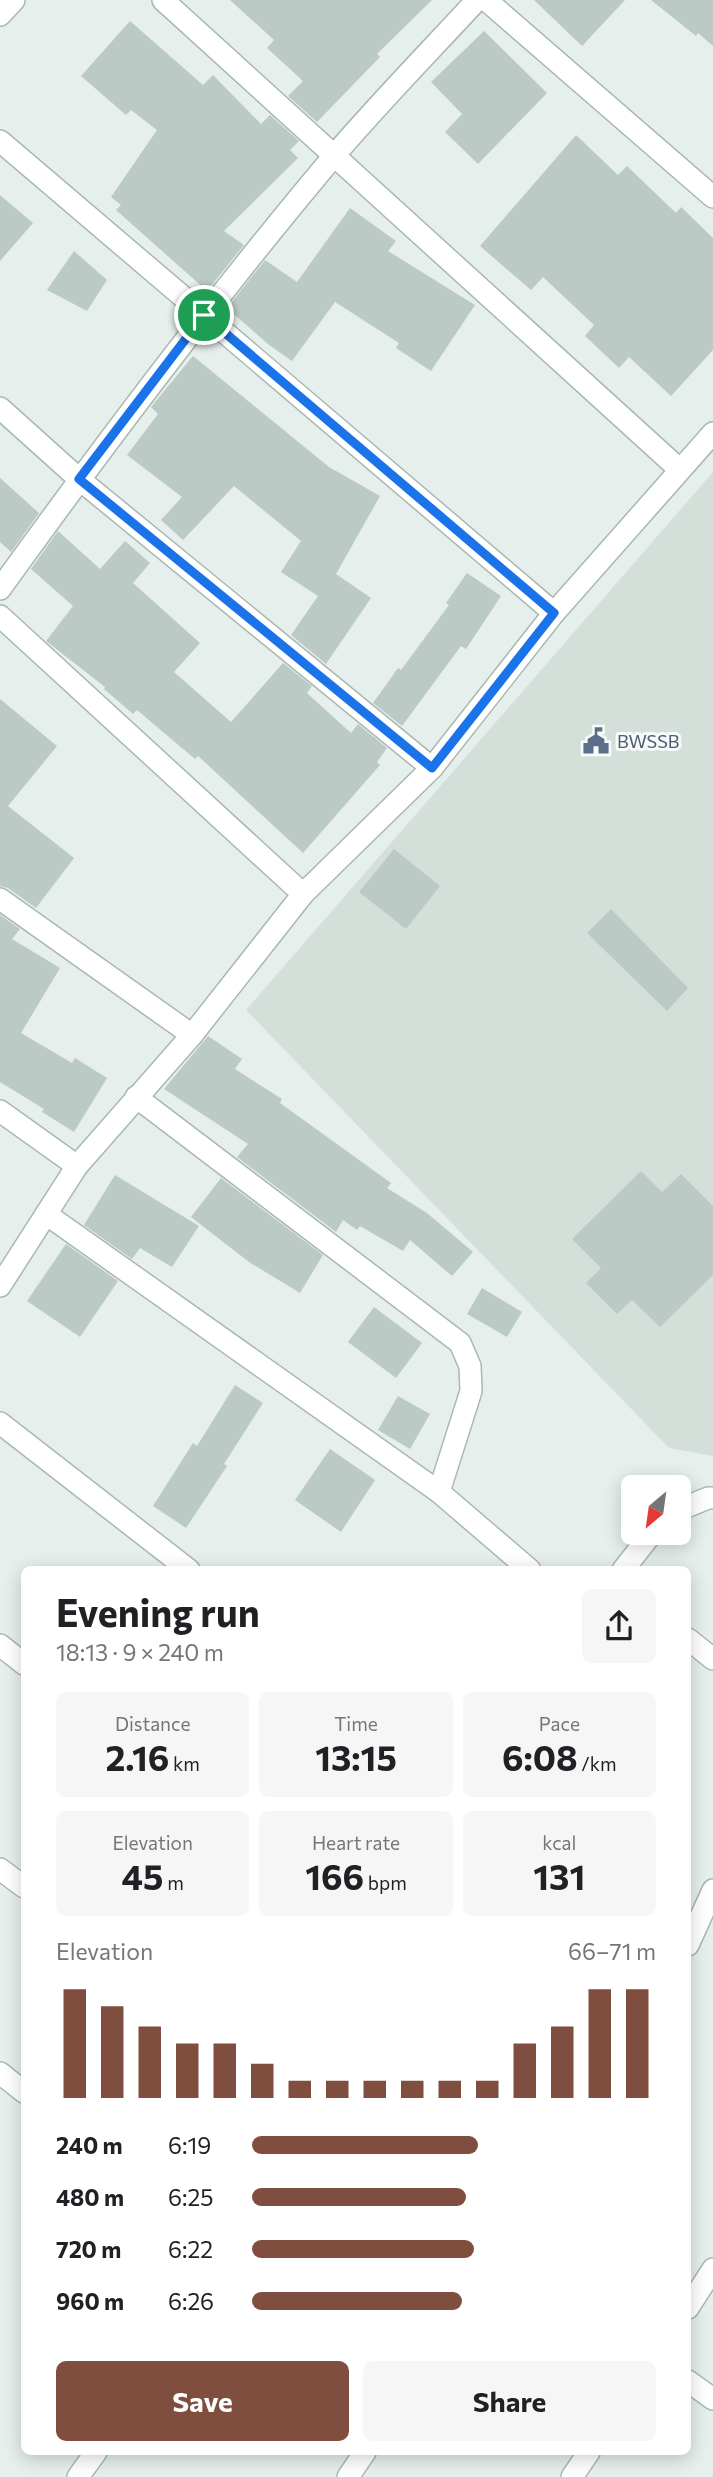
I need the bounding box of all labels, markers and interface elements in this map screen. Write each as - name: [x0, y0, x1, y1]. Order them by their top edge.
- pin: [174, 285, 234, 345]
- icon: arrive: [185, 296, 223, 334]
- public building icon: BWSSB: [581, 726, 611, 756]
- place label: BWSSB: [617, 730, 679, 752]
- north arrow: [621, 1475, 691, 1545]
- map controls: [621, 1475, 691, 1545]
- text: Evening run: [56, 1588, 260, 1635]
- button: share: [582, 1589, 656, 1663]
- text: 18:13 · 9 × 240 m: [56, 1638, 224, 1666]
- text: Distance: [115, 1712, 190, 1735]
- text: Time: [334, 1712, 378, 1735]
- text: Pace: [539, 1712, 580, 1735]
- text: 2.16: [105, 1735, 169, 1778]
- text: 13:15: [315, 1735, 397, 1778]
- text: 6:08: [502, 1735, 578, 1778]
- text: km: [169, 1752, 200, 1775]
- text: /km: [578, 1752, 617, 1775]
- text: Elevation: [113, 1831, 193, 1854]
- text: Heart rate: [312, 1831, 400, 1854]
- text: kcal: [542, 1831, 576, 1854]
- text: 45: [122, 1854, 164, 1897]
- text: 166: [305, 1854, 364, 1897]
- text: 131: [533, 1854, 585, 1897]
- text: m: [164, 1871, 184, 1894]
- text: bpm: [364, 1871, 407, 1894]
- text: Elevation: [56, 1937, 153, 1965]
- text: 66–71 m: [568, 1937, 656, 1965]
- text: 240 m: [56, 2131, 123, 2159]
- text: 6:19: [168, 2131, 211, 2159]
- text: 480 m: [56, 2183, 124, 2211]
- text: 6:25: [168, 2183, 213, 2211]
- text: 720 m: [56, 2235, 121, 2263]
- text: 6:22: [168, 2235, 213, 2263]
- text: 960 m: [56, 2287, 124, 2315]
- text: 6:26: [168, 2287, 214, 2315]
- button: Save: [56, 2361, 349, 2441]
- button: Share: [363, 2361, 656, 2441]

